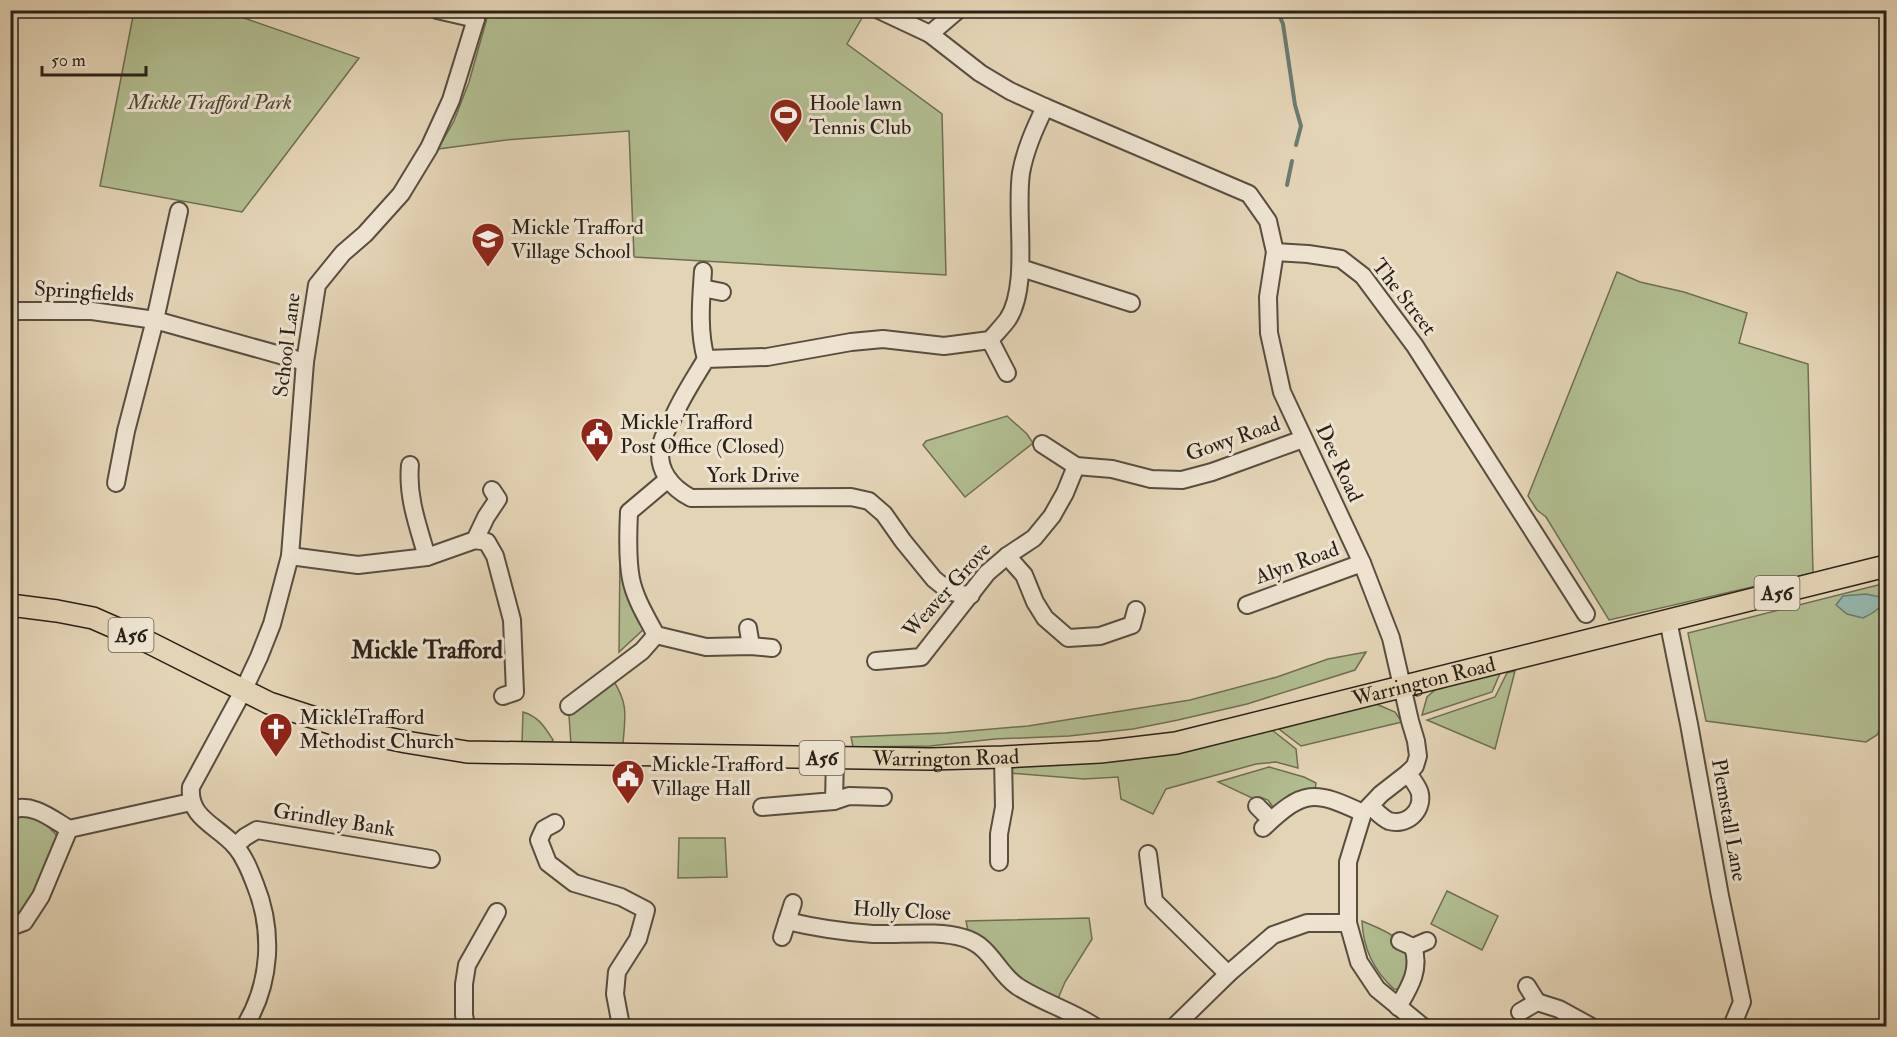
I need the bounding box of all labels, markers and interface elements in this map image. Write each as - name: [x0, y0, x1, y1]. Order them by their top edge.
- scale bar: [42, 39, 146, 77]
- text: 50 m: [51, 49, 86, 72]
- park label: Mickle Trafford Park: [126, 89, 292, 116]
- place label: Hoole lawn Tennis Club: [809, 90, 911, 141]
- sports icon: Hoole lawn Tennis Club: [768, 97, 804, 144]
- place label: Mickle Trafford Village School: [511, 214, 644, 265]
- school or university icon: Mickle Trafford Village School: [470, 221, 506, 268]
- street label: The Street: [1366, 253, 1443, 341]
- street label: Springfields: [33, 275, 135, 309]
- street label: School Lane: [267, 291, 307, 399]
- place label: Mickle Trafford Post Office (Closed): [620, 409, 784, 460]
- street label: Gowy Road: [1182, 410, 1284, 468]
- public building icon: Mickle Trafford Post Office (Closed): [579, 416, 615, 463]
- street label: Dee Road: [1309, 420, 1369, 507]
- street label: York Drive: [707, 462, 800, 489]
- street label: Alyn Road: [1251, 535, 1343, 591]
- street label: Weaver Grove: [896, 536, 997, 644]
- road number: A56: [1754, 576, 1800, 610]
- road number: A56: [108, 618, 154, 652]
- district label: Mickle Trafford: [350, 635, 503, 666]
- street label: Warrington Road: [1348, 650, 1499, 712]
- place label: MickleTrafford Methodist Church: [299, 704, 454, 755]
- church icon: MickleTrafford Methodist Church: [258, 711, 294, 758]
- road number: A56: [800, 741, 844, 775]
- street label: Warrington Road: [871, 743, 1021, 773]
- place label: Mickle Trafford Village Hall: [651, 751, 784, 802]
- street label: Plemstall Lane: [1705, 757, 1753, 884]
- public building icon: Mickle Trafford Village Hall: [610, 758, 646, 805]
- street label: Grindley Bank: [271, 797, 397, 843]
- street label: Holly Close: [852, 895, 952, 927]

